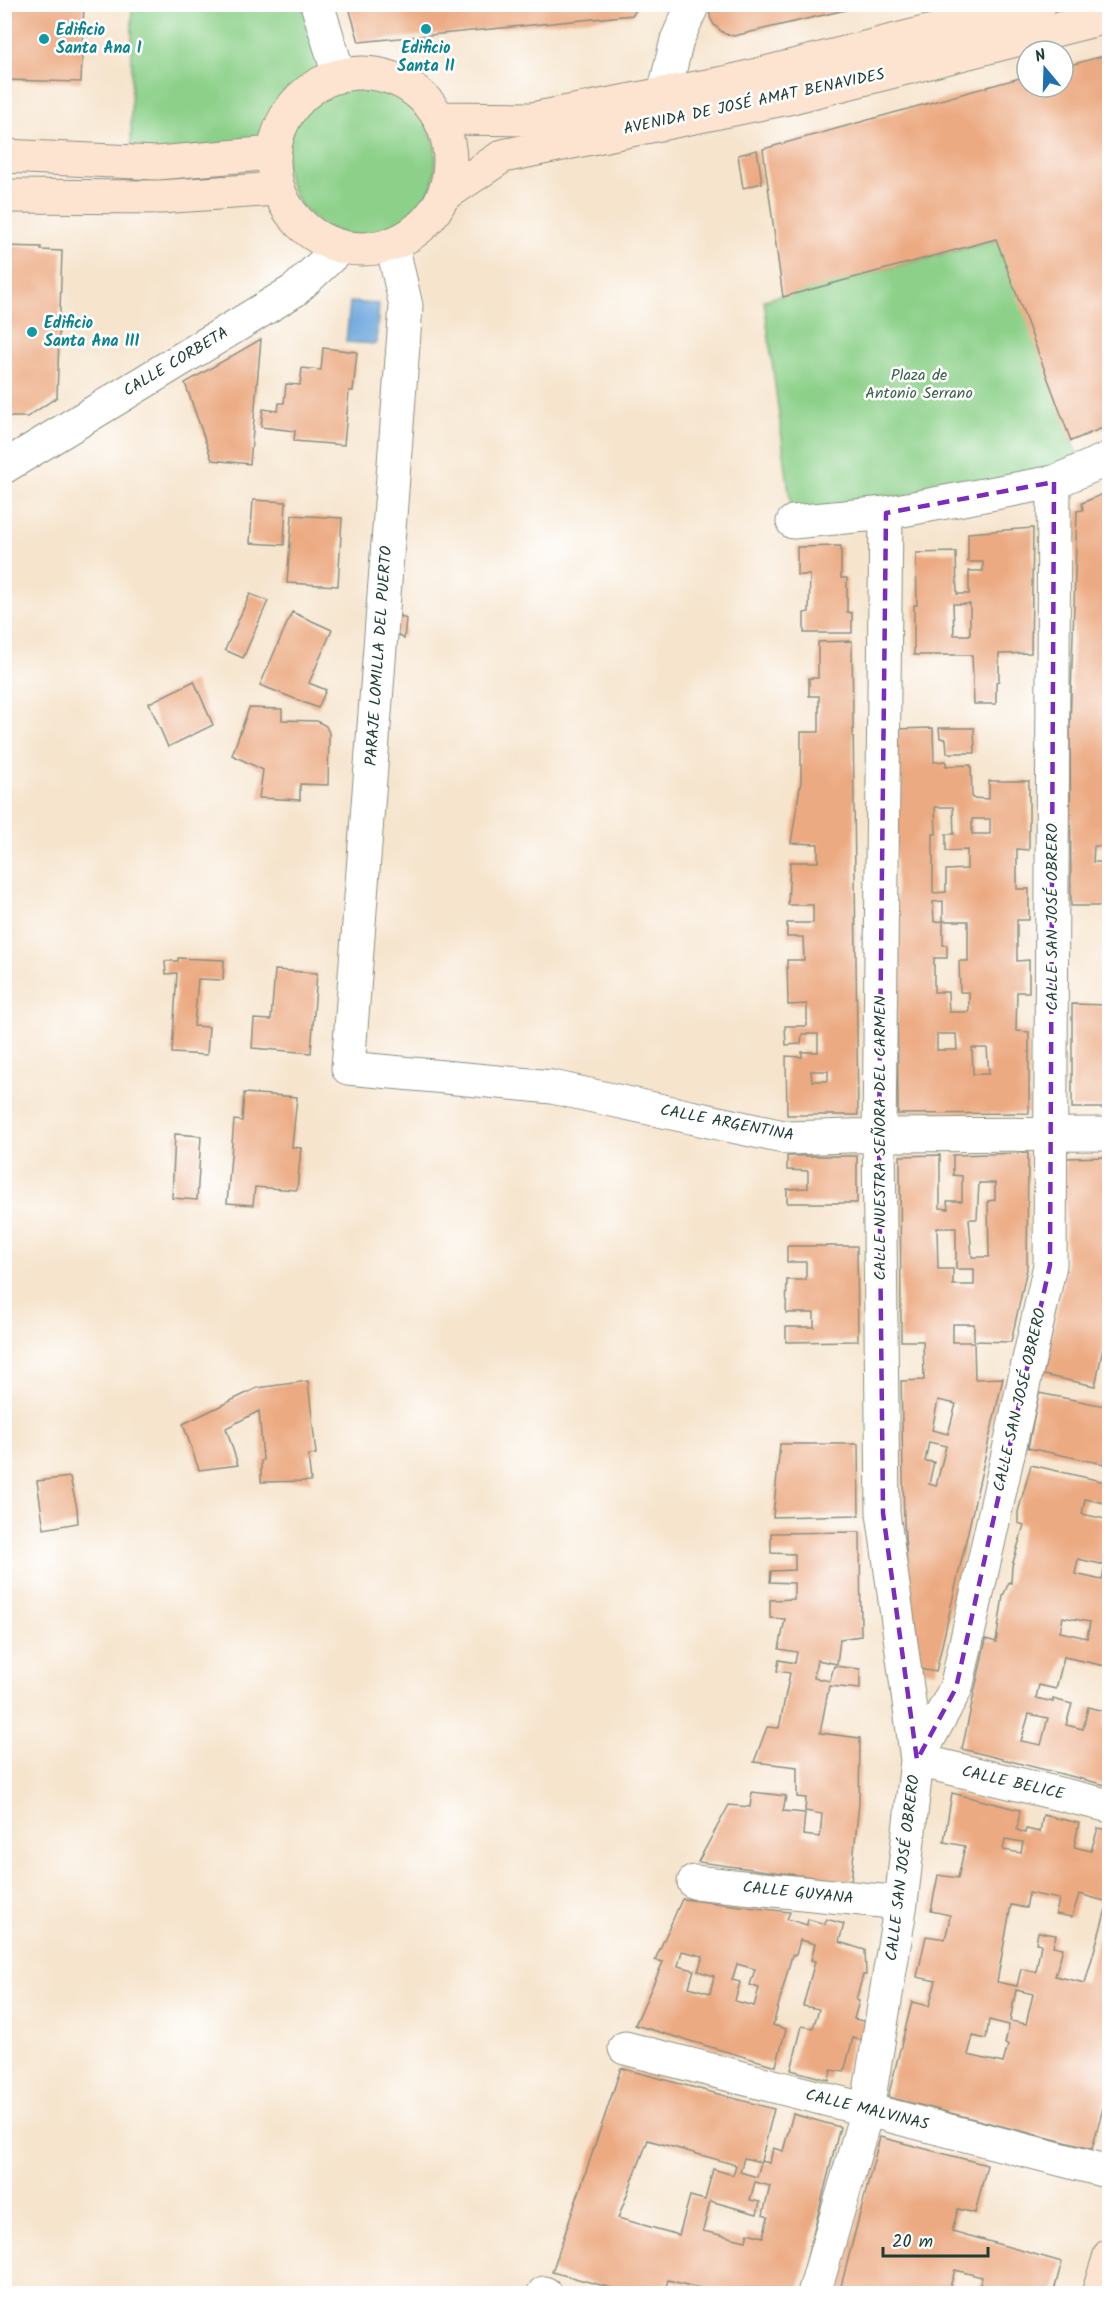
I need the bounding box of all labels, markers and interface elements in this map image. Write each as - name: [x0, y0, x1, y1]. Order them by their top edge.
- place label: Edificio Santa Ana I: [56, 18, 142, 61]
- marker: Edificio Santa II: [419, 22, 433, 36]
- marker: Edificio Santa Ana I: [37, 32, 51, 46]
- place label: Edificio Santa II: [397, 36, 455, 79]
- north arrow: [1015, 39, 1075, 99]
- text: N: [1032, 43, 1049, 70]
- street label: AVENIDA DE JOSÉ AMAT BENAVIDES: [621, 62, 887, 142]
- place label: Edificio Santa Ana III: [44, 311, 140, 354]
- street label: CALLE CORBETA: [119, 320, 234, 403]
- marker: Edificio Santa Ana III: [25, 325, 39, 339]
- park label: Plaza de Antonio Serrano: [865, 363, 973, 406]
- street label: PARAJE LOMILLA DEL PUERTO: [359, 545, 399, 767]
- street label: CALLE SAN JOSÉ OBRERO: [1040, 823, 1065, 1011]
- street label: CALLE NUESTRA SEÑORA DEL CARMEN: [868, 995, 893, 1281]
- street label: CALLE ARGENTINA: [658, 1098, 796, 1148]
- street label: CALLE SAN JOSÉ OBRERO: [987, 1306, 1053, 1494]
- street label: CALLE BELICE: [959, 1759, 1067, 1807]
- street label: CALLE SAN JOSÉ OBRERO: [879, 1773, 927, 1963]
- street label: CALLE GUYANA: [741, 1875, 855, 1911]
- street label: CALLE MALVINAS: [803, 2083, 932, 2138]
- scale bar: [883, 2220, 988, 2258]
- text: 20 m: [892, 2228, 933, 2257]

